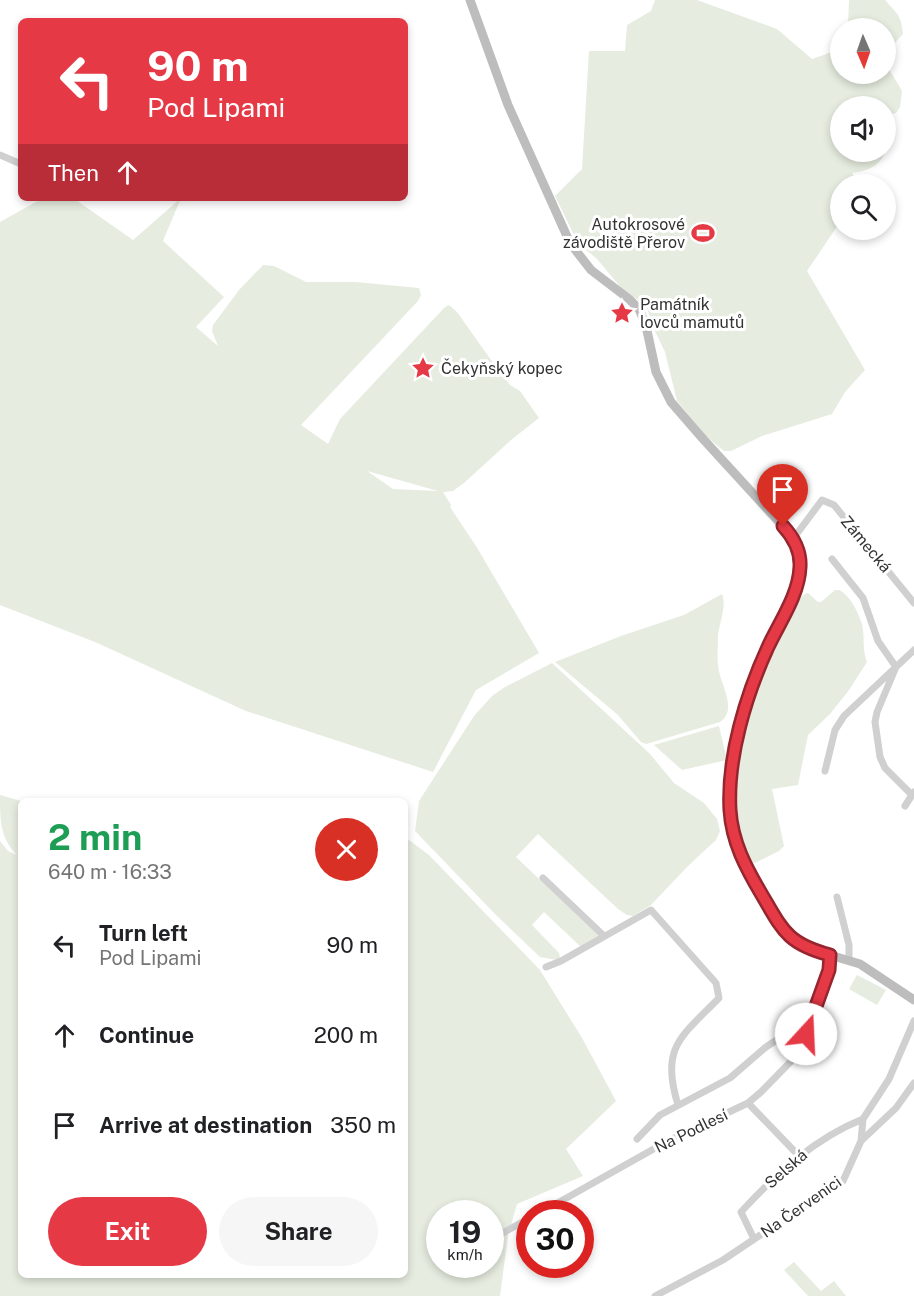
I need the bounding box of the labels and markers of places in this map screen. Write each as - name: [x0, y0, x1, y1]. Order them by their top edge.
- place label: Autokrosové závodiště Přerov: [563, 215, 685, 252]
- sports icon: Autokrosové závodiště Přerov: [690, 220, 716, 246]
- place label: Památník lovců mamutů: [640, 295, 744, 332]
- place icon: Památník lovců mamutů: [609, 300, 635, 326]
- place icon: Čekyňský kopec: [410, 355, 436, 381]
- place label: Čekyňský kopec: [441, 358, 563, 378]
- pin: [757, 464, 808, 526]

